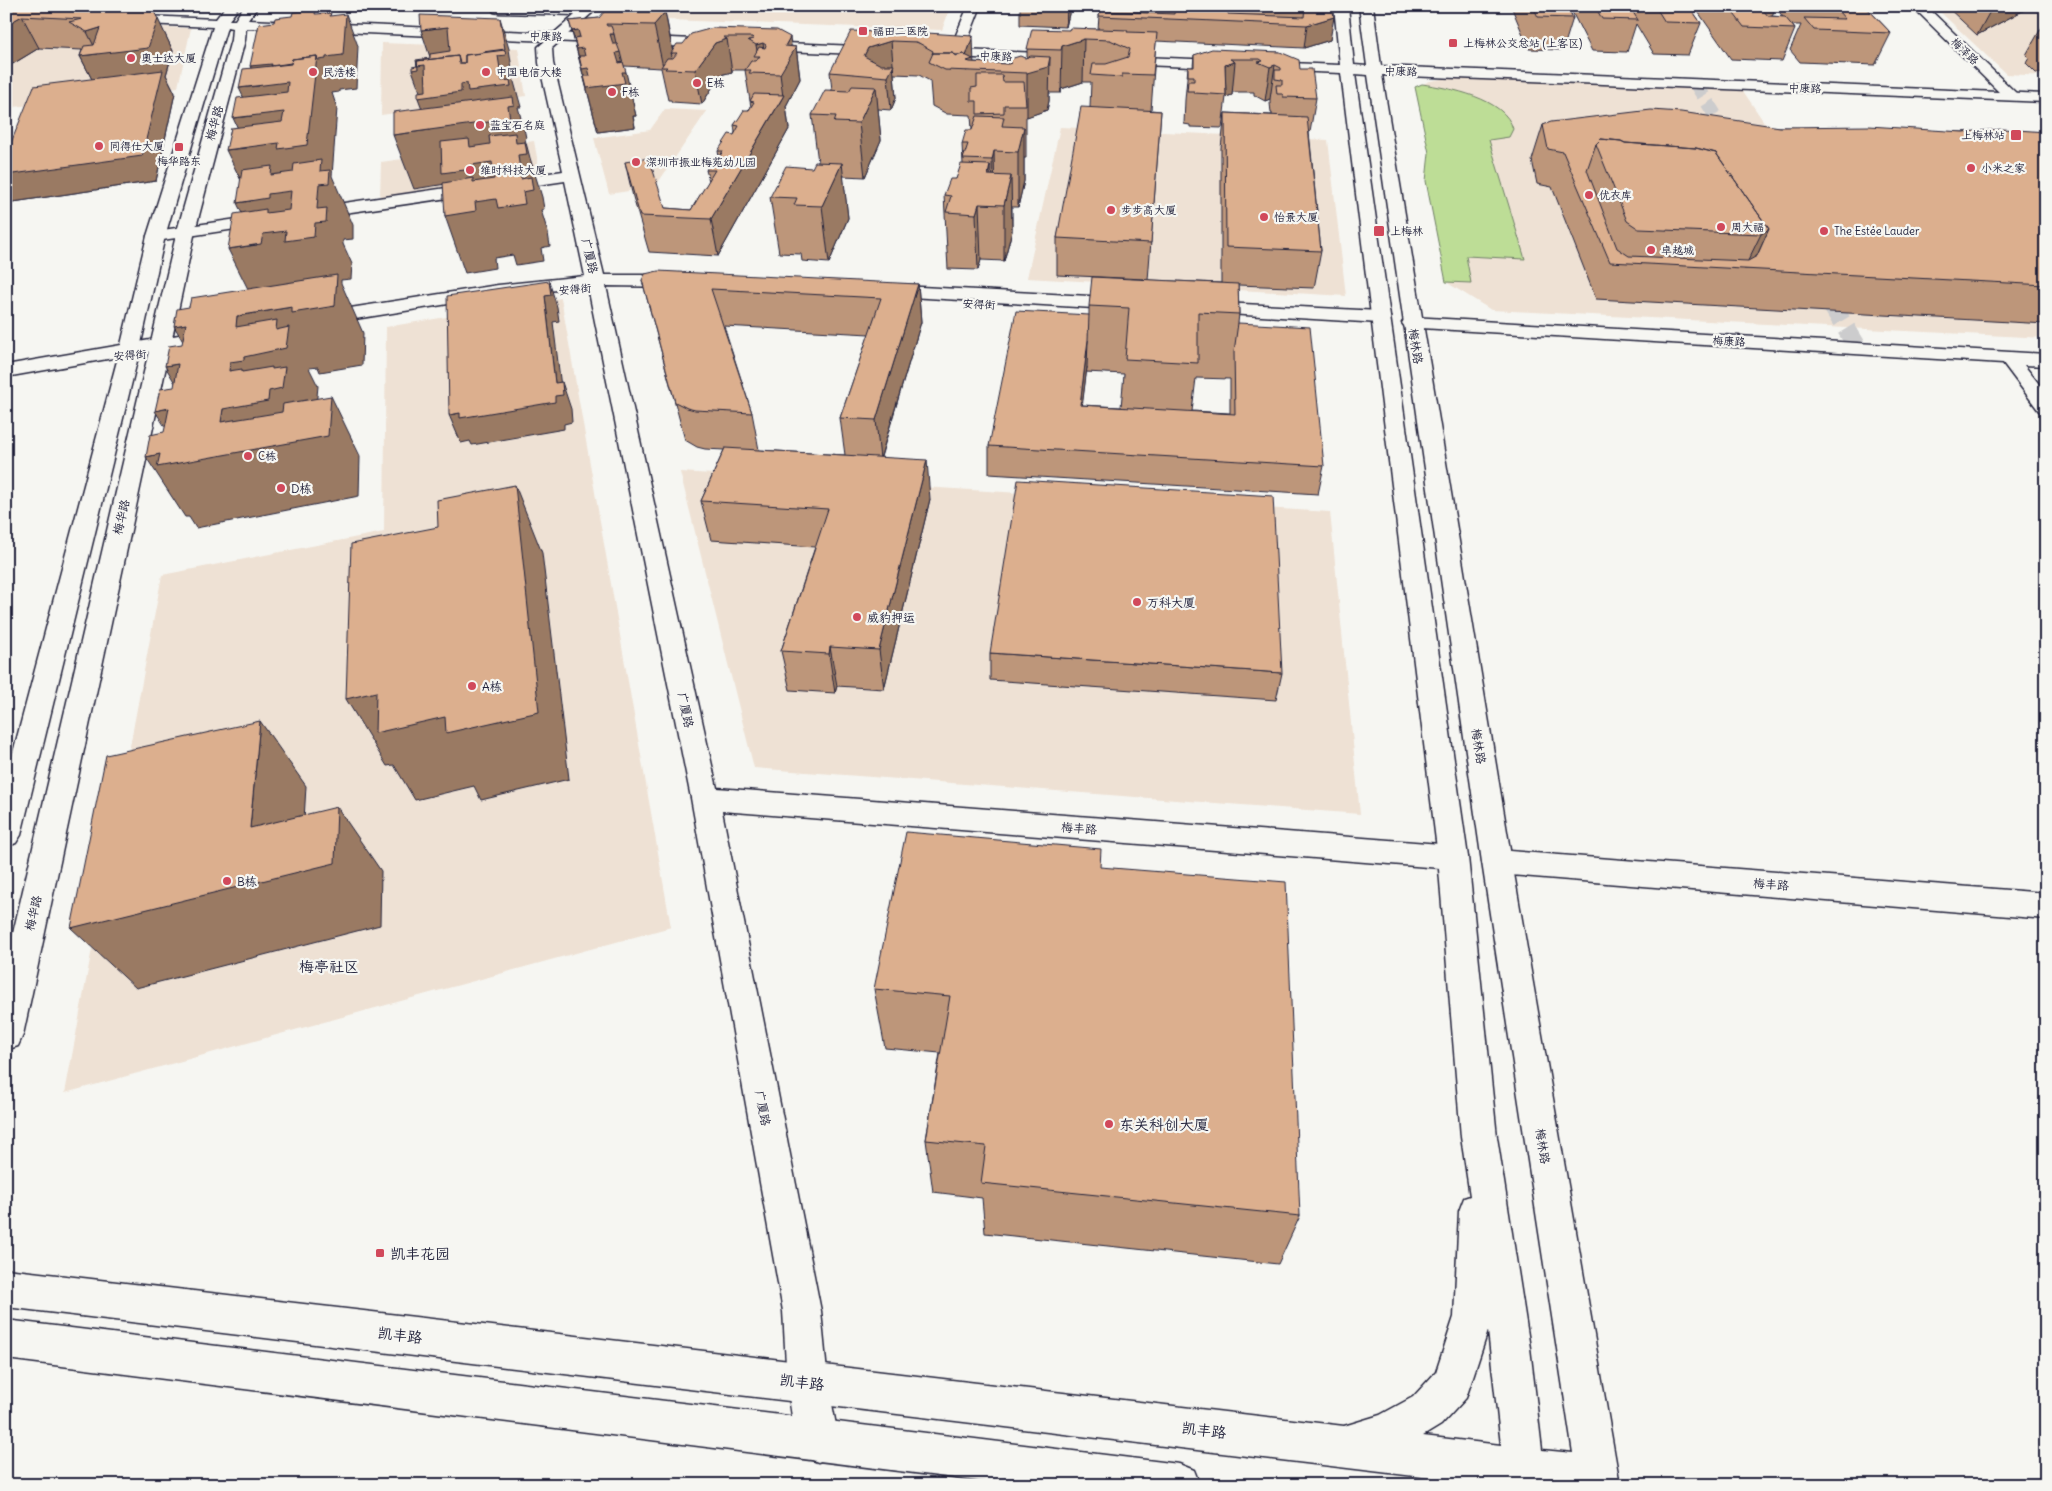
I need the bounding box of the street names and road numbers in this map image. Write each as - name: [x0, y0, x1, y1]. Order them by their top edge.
- street label: 中康路: [529, 28, 563, 44]
- street label: 梅泽路: [1948, 35, 1982, 67]
- street label: 中康路: [979, 48, 1013, 64]
- street label: 中康路: [1384, 63, 1418, 79]
- street label: 中康路: [1788, 80, 1822, 96]
- street label: 梅华路: [202, 104, 226, 142]
- street label: 广厦路: [579, 237, 601, 275]
- street label: 安得街: [558, 281, 593, 297]
- street label: 安得街: [962, 296, 997, 312]
- street label: 梅林路: [1406, 327, 1426, 365]
- street label: 梅康路: [1712, 333, 1746, 349]
- street label: 安得街: [113, 347, 148, 363]
- street label: 梅华路: [110, 498, 132, 536]
- street label: 广厦路: [675, 691, 697, 729]
- street label: 梅林路: [1469, 727, 1489, 765]
- street label: 梅丰路: [1061, 819, 1097, 837]
- street label: 梅丰路: [1753, 875, 1789, 893]
- street label: 梅华路: [22, 894, 44, 932]
- street label: 广厦路: [752, 1089, 774, 1127]
- street label: 梅林路: [1533, 1127, 1553, 1165]
- street label: 凯丰路: [377, 1323, 423, 1347]
- street label: 凯丰路: [779, 1370, 825, 1394]
- street label: 凯丰路: [1181, 1418, 1227, 1442]

